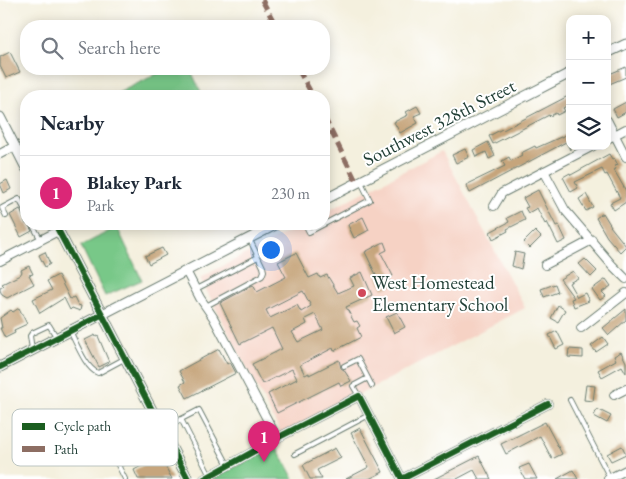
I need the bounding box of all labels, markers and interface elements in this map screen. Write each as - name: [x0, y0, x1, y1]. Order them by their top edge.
- map controls: [566, 15, 611, 150]
- button: +: [566, 15, 611, 60]
- search box: [20, 20, 330, 75]
- icon: search: [38, 34, 66, 62]
- text: Search here: [78, 35, 160, 60]
- button: −: [566, 60, 611, 105]
- street label: Southwest 328th Street: [359, 73, 520, 172]
- button: layers: [566, 105, 611, 150]
- text: Nearby: [40, 109, 104, 136]
- text: Blakey Park: [87, 170, 182, 195]
- text: 1: [52, 183, 60, 204]
- text: 230 m: [271, 183, 310, 204]
- text: Park: [87, 195, 114, 216]
- your location: [258, 237, 284, 263]
- place label: West Homestead Elementary School: [372, 270, 509, 317]
- marker: West Homestead Elementary School: [356, 287, 368, 299]
- legend: [12, 409, 178, 466]
- text: Cycle path: [54, 417, 111, 435]
- pin: 1: [248, 421, 280, 462]
- text: Path: [54, 440, 78, 458]

